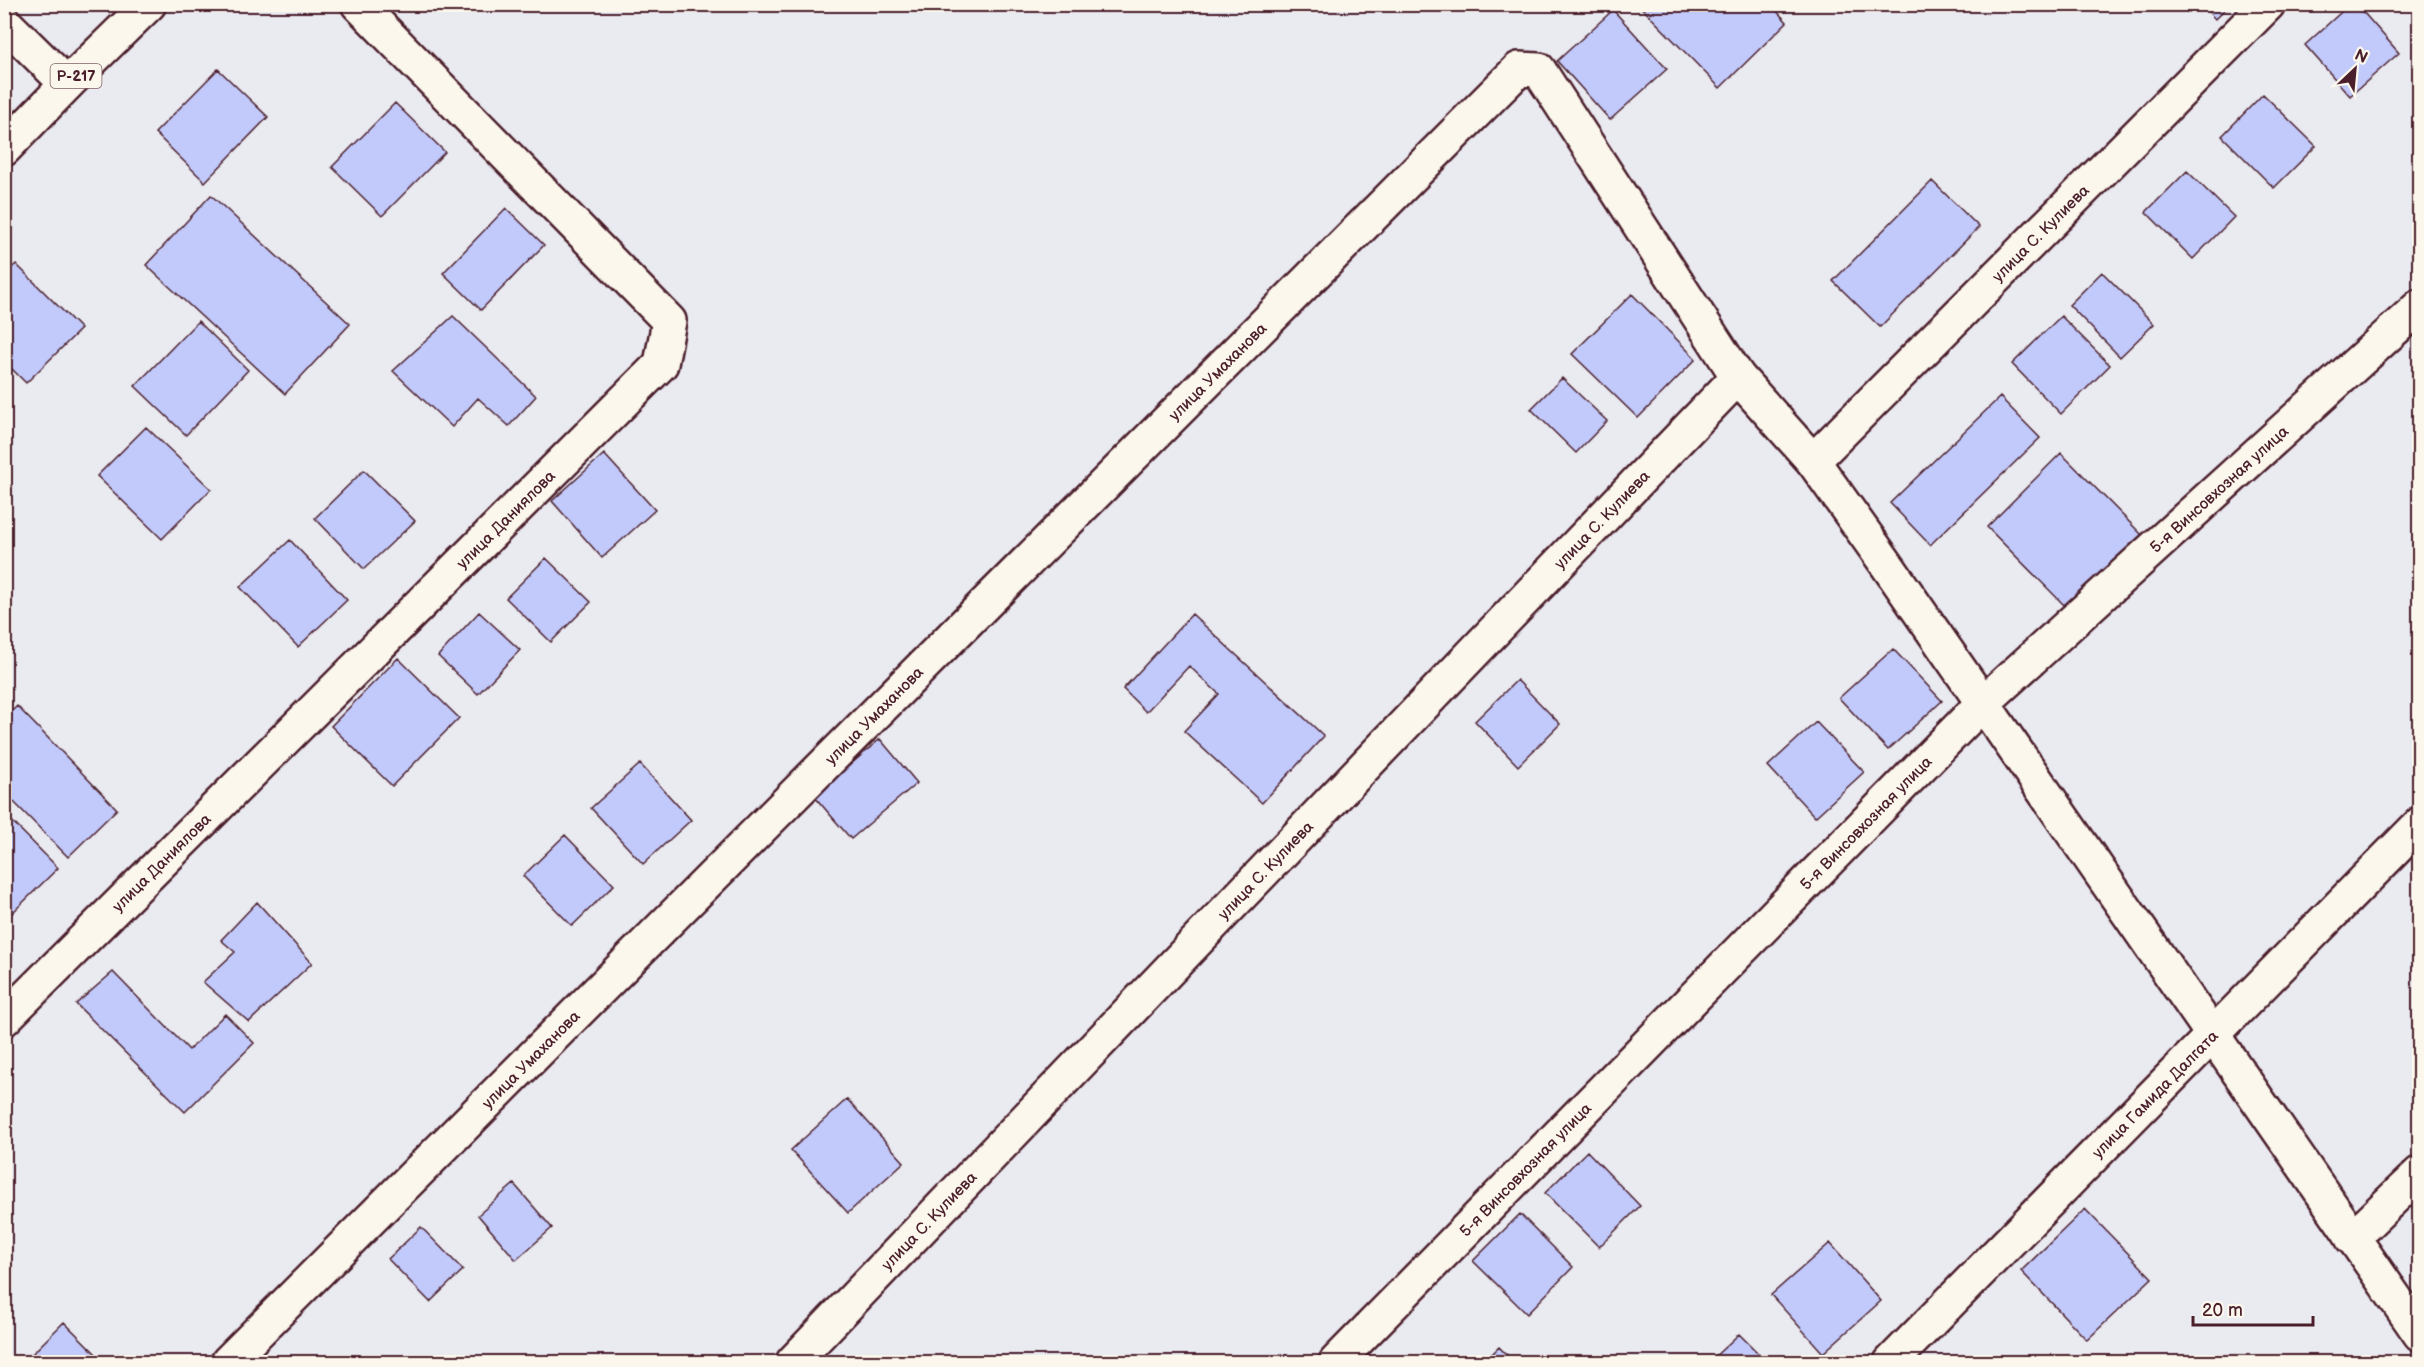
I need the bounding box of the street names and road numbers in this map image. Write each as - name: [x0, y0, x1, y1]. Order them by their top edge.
- road number: Р-217: [50, 64, 101, 88]
- street label: улица С. Кулиева: [1989, 181, 2094, 286]
- street label: улица Умаханова: [1165, 319, 1272, 425]
- street label: 5-я Винсовхозная улица: [2147, 422, 2293, 558]
- street label: улица Даниялова: [453, 467, 560, 573]
- street label: улица С. Кулиева: [1551, 467, 1655, 573]
- street label: улица Умаханова: [822, 663, 928, 769]
- street label: 5-я Винсовхозная улица: [1797, 752, 1937, 894]
- street label: улица Даниялова: [109, 810, 216, 917]
- street label: улица С. Кулиева: [1215, 817, 1318, 924]
- street label: улица Умаханова: [478, 1007, 585, 1113]
- street label: улица Гамида Далгата: [2089, 1027, 2223, 1163]
- street label: 5-я Винсовхозная улица: [1456, 1099, 1596, 1241]
- street label: улица С. Кулиева: [878, 1168, 982, 1275]

